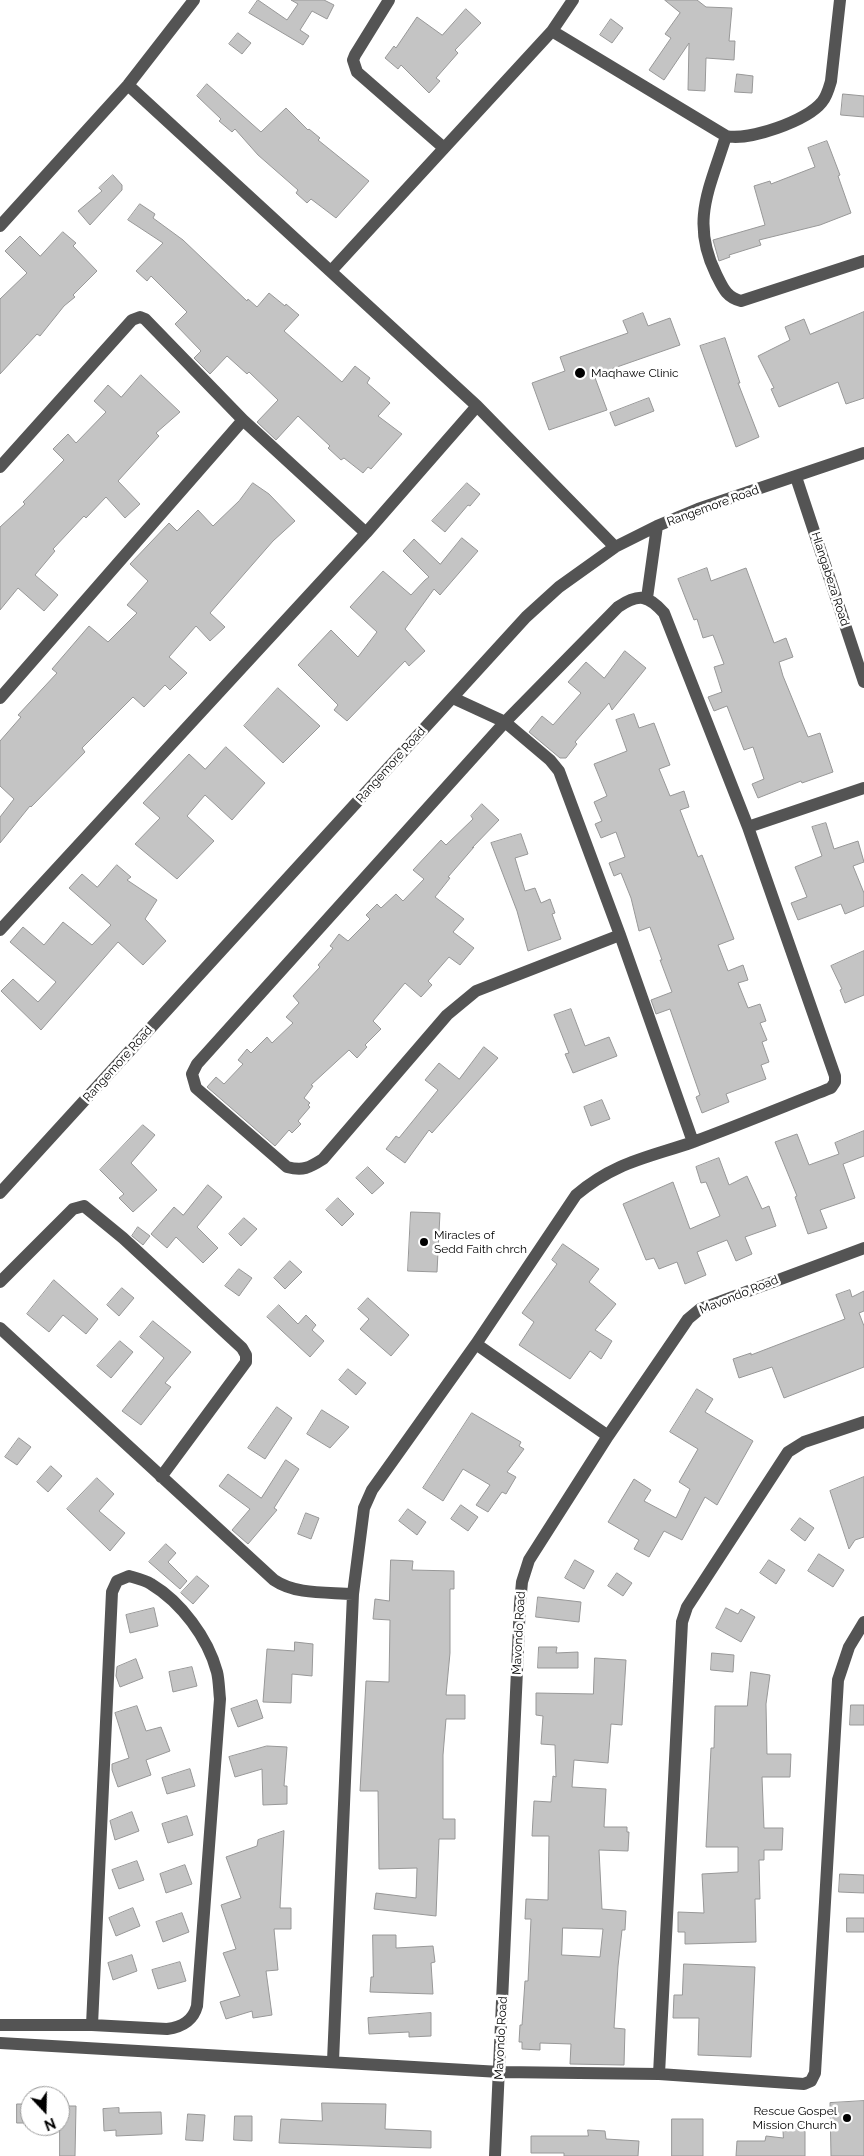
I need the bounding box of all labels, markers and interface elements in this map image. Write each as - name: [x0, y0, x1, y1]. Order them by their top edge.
- marker: Maqhawe Clinic: [573, 366, 587, 380]
- place label: Maqhawe Clinic: [591, 366, 679, 380]
- street label: Rangemore Road: [665, 483, 761, 529]
- street label: Hlangabeza Road: [808, 530, 852, 628]
- street label: Rangemore Road: [353, 724, 429, 806]
- street label: Rangemore Road: [80, 1023, 156, 1105]
- place label: Miracles of Sedd Faith chrch: [434, 1228, 527, 1256]
- marker: Miracles of Sedd Faith chrch: [418, 1236, 430, 1248]
- street label: Mavondo Road: [698, 1273, 780, 1317]
- street label: Mavondo Road: [510, 1591, 528, 1675]
- street label: Mavondo Road: [492, 1996, 510, 2080]
- north arrow: [20, 2086, 70, 2136]
- place label: Rescue Gospel Mission Church: [752, 2104, 837, 2132]
- marker: Rescue Gospel Mission Church: [841, 2112, 853, 2124]
- text: N: [42, 2115, 58, 2133]

